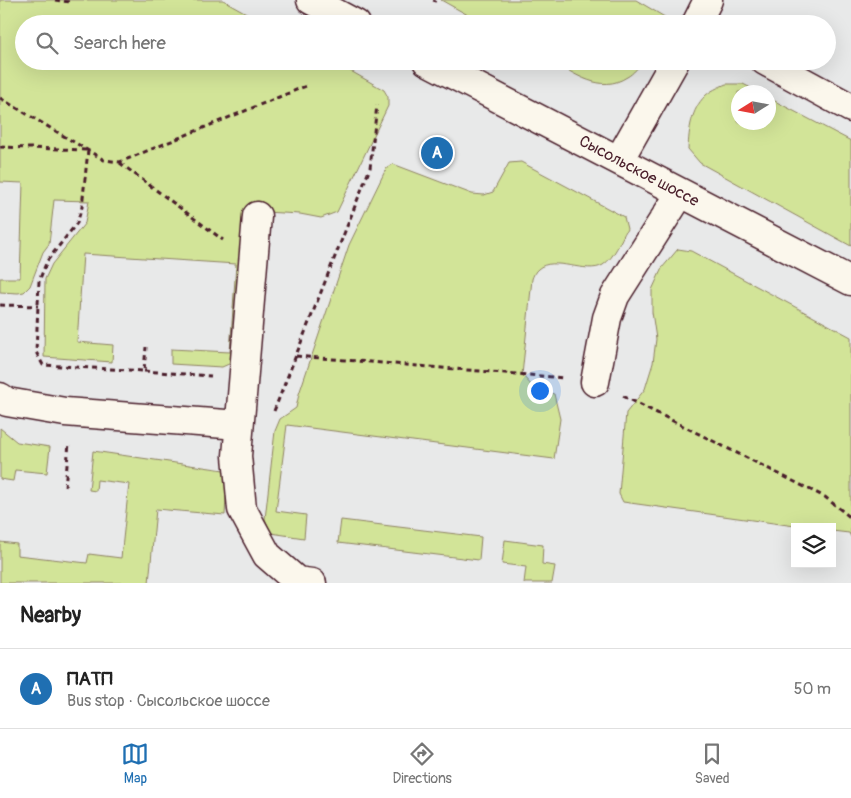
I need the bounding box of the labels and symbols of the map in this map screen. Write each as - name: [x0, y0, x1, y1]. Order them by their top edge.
- north arrow: [731, 85, 776, 130]
- street label: Сысольское шоссе: [576, 131, 703, 211]
- pin: A: [421, 134, 453, 172]
- your location: [527, 378, 553, 404]

